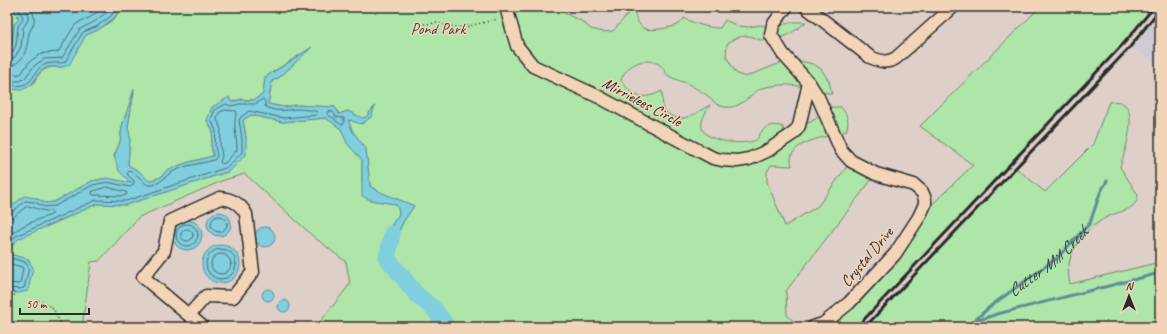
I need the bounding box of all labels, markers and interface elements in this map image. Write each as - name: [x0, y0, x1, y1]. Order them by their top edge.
- park label: Pond Park: [411, 19, 466, 39]
- street label: Mirrielees Circle: [599, 73, 687, 132]
- water label: Cutter Mill Creek: [1003, 220, 1094, 301]
- street label: Crystal Drive: [836, 222, 899, 291]
- north arrow: [1109, 276, 1149, 316]
- text: N: [1126, 279, 1135, 293]
- scale bar: [20, 290, 89, 316]
- text: 50 m: [26, 296, 48, 312]

